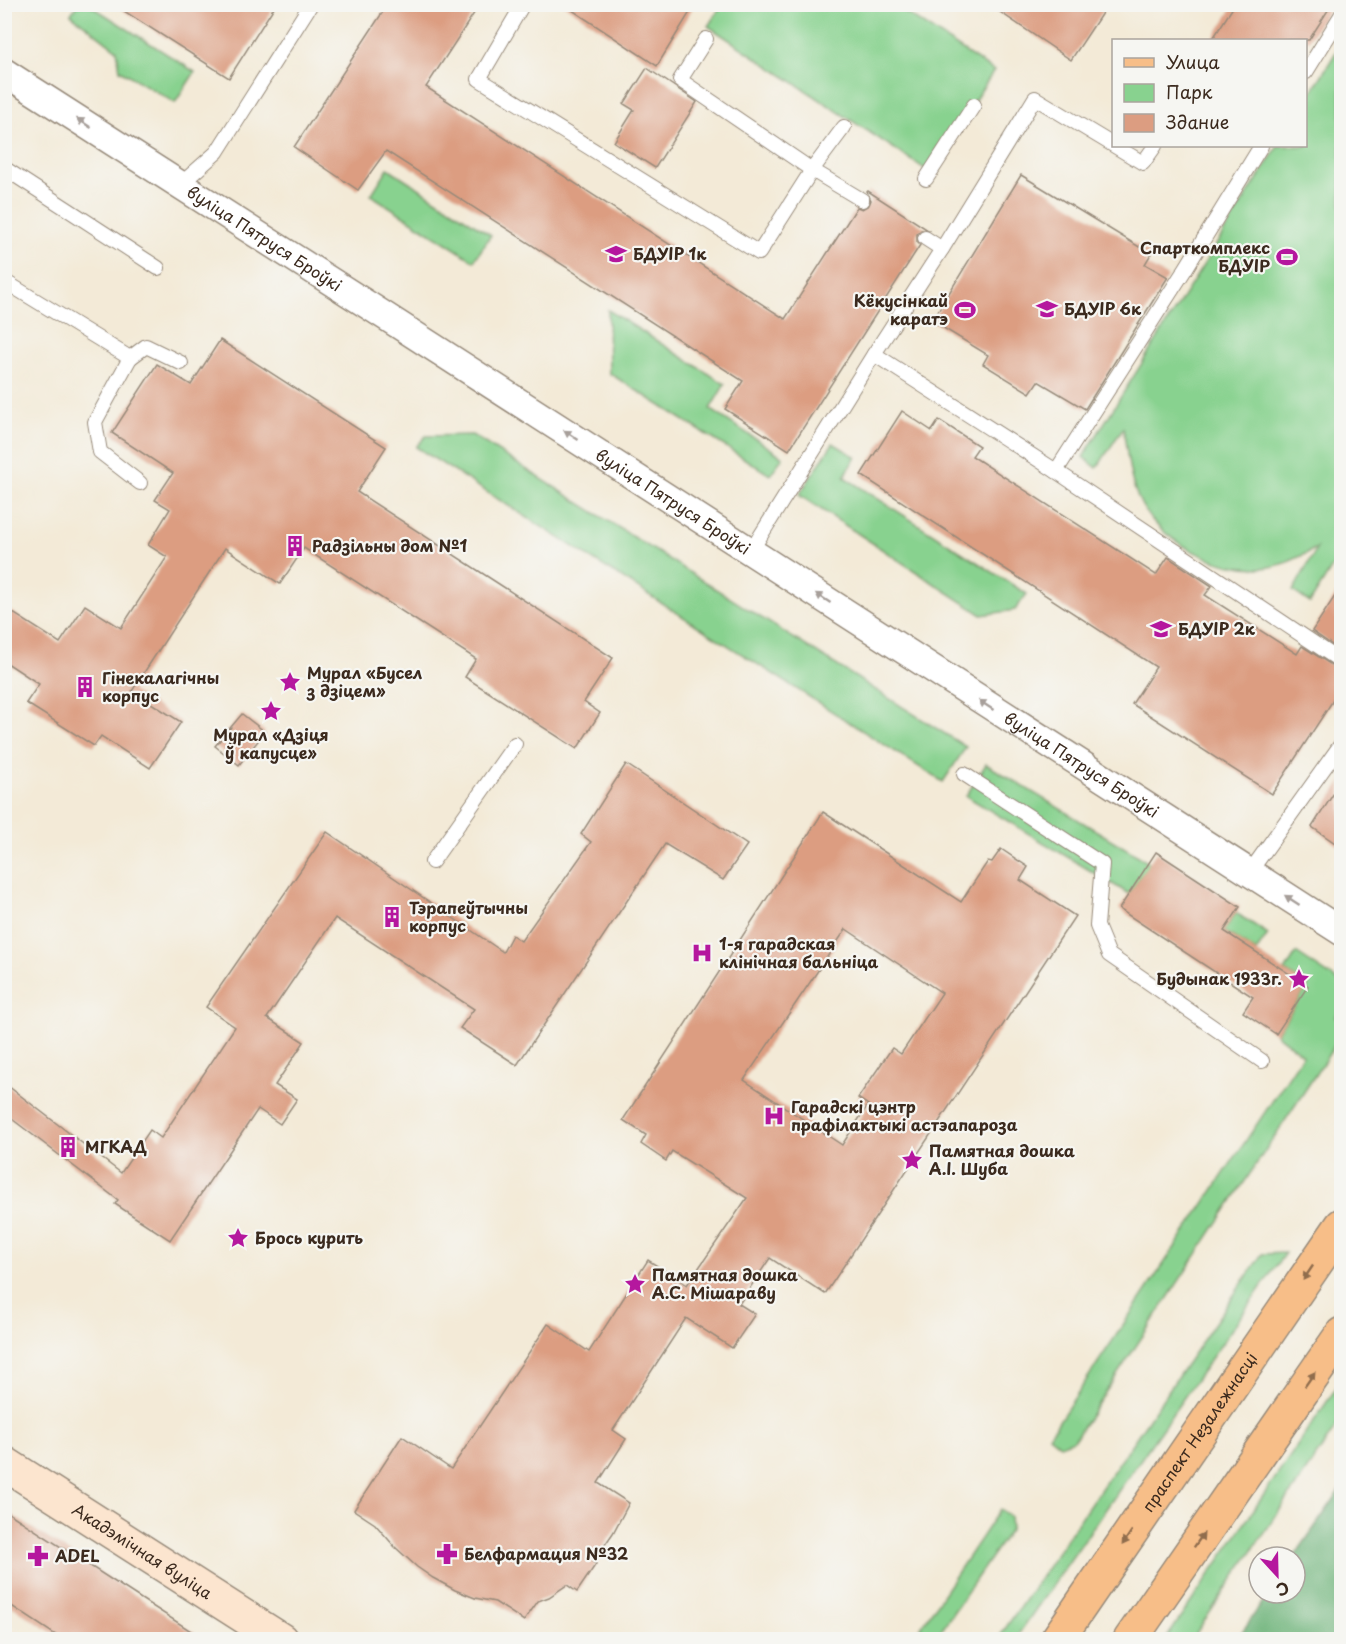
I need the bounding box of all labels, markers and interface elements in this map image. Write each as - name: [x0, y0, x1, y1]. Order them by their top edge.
- legend: [1112, 39, 1307, 147]
- text: Улица: [1166, 48, 1220, 75]
- text: Парк: [1166, 78, 1213, 105]
- text: Здание: [1166, 108, 1229, 135]
- one-way arrow: [76, 118, 92, 129]
- street label: вуліца Пятруся Броўкі: [183, 179, 347, 296]
- place label: Спарткомплекс БДУІР: [1140, 235, 1270, 277]
- place label: БДУІР 1к: [633, 241, 707, 265]
- school or university icon: БДУІР 1к: [604, 242, 628, 266]
- sports icon: Спарткомплекс БДУІР: [1275, 245, 1299, 269]
- place label: Кёкусінкай каратэ: [854, 288, 949, 330]
- place label: БДУІР 6к: [1064, 296, 1142, 320]
- school or university icon: БДУІР 6к: [1035, 297, 1059, 321]
- sports icon: Кёкусінкай каратэ: [953, 298, 977, 322]
- one-way arrow: [563, 430, 579, 441]
- street label: вуліца Пятруся Броўкі: [591, 442, 756, 560]
- place label: Радзільны дом №1: [312, 533, 468, 557]
- building icon: Радзільны дом №1: [283, 534, 307, 558]
- one-way arrow: [815, 593, 831, 604]
- place label: БДУІР 2к: [1178, 616, 1256, 640]
- school or university icon: БДУІР 2к: [1149, 617, 1173, 641]
- place label: Мурал «Бусел з дзіцем»: [306, 660, 422, 702]
- place label: Гінекалагічны корпус: [102, 665, 219, 707]
- place icon: Мурал «Бусел з дзіцем»: [278, 670, 302, 694]
- building icon: Гінекалагічны корпус: [73, 675, 97, 699]
- place icon: Мурал «Дзіця ў капусце»: [259, 699, 283, 723]
- one-way arrow: [978, 700, 994, 711]
- street label: вуліца Пятруся Броўкі: [1000, 705, 1164, 823]
- place label: Мурал «Дзіця ў капусце»: [213, 722, 329, 764]
- place label: Тэрапеўтычны корпус: [409, 895, 528, 937]
- one-way arrow: [1284, 895, 1300, 906]
- building icon: Тэрапеўтычны корпус: [380, 905, 404, 929]
- place label: 1-я гарадская клінічная бальніца: [719, 931, 878, 973]
- hospital icon: 1-я гарадская клінічная бальніца: [690, 941, 714, 965]
- place label: Будынак 1933г.: [1156, 966, 1282, 990]
- place icon: Будынак 1933г.: [1287, 967, 1311, 991]
- place label: Гарадскі цэнтр прафілактыкі астэапароза: [791, 1094, 1018, 1136]
- hospital icon: Гарадскі цэнтр прафілактыкі астэапароза: [762, 1104, 786, 1128]
- place label: МГКАД: [85, 1134, 147, 1158]
- building icon: МГКАД: [56, 1135, 80, 1159]
- place label: Памятная дошка А.І. Шуба: [929, 1138, 1075, 1180]
- place icon: Памятная дошка А.І. Шуба: [900, 1148, 924, 1172]
- place label: Брось курить: [255, 1225, 363, 1249]
- place icon: Брось курить: [226, 1226, 250, 1250]
- place label: Памятная дошка А.С. Мішараву: [652, 1262, 798, 1304]
- one-way arrow: [1302, 1265, 1314, 1281]
- place icon: Памятная дошка А.С. Мішараву: [623, 1272, 647, 1296]
- street label: праспект Незалежнасці: [1135, 1347, 1262, 1516]
- one-way arrow: [1304, 1372, 1316, 1388]
- street label: Акадэмічная вуліца: [68, 1497, 218, 1604]
- one-way arrow: [1122, 1530, 1133, 1546]
- one-way arrow: [1193, 1532, 1205, 1548]
- place label: Белфармация №32: [464, 1541, 628, 1565]
- pharmacy icon: Белфармация №32: [435, 1542, 459, 1566]
- place label: ADEL: [54, 1543, 100, 1567]
- pharmacy icon: ADEL: [26, 1544, 50, 1568]
- north arrow: [1247, 1545, 1307, 1605]
- text: С: [1273, 1576, 1293, 1603]

